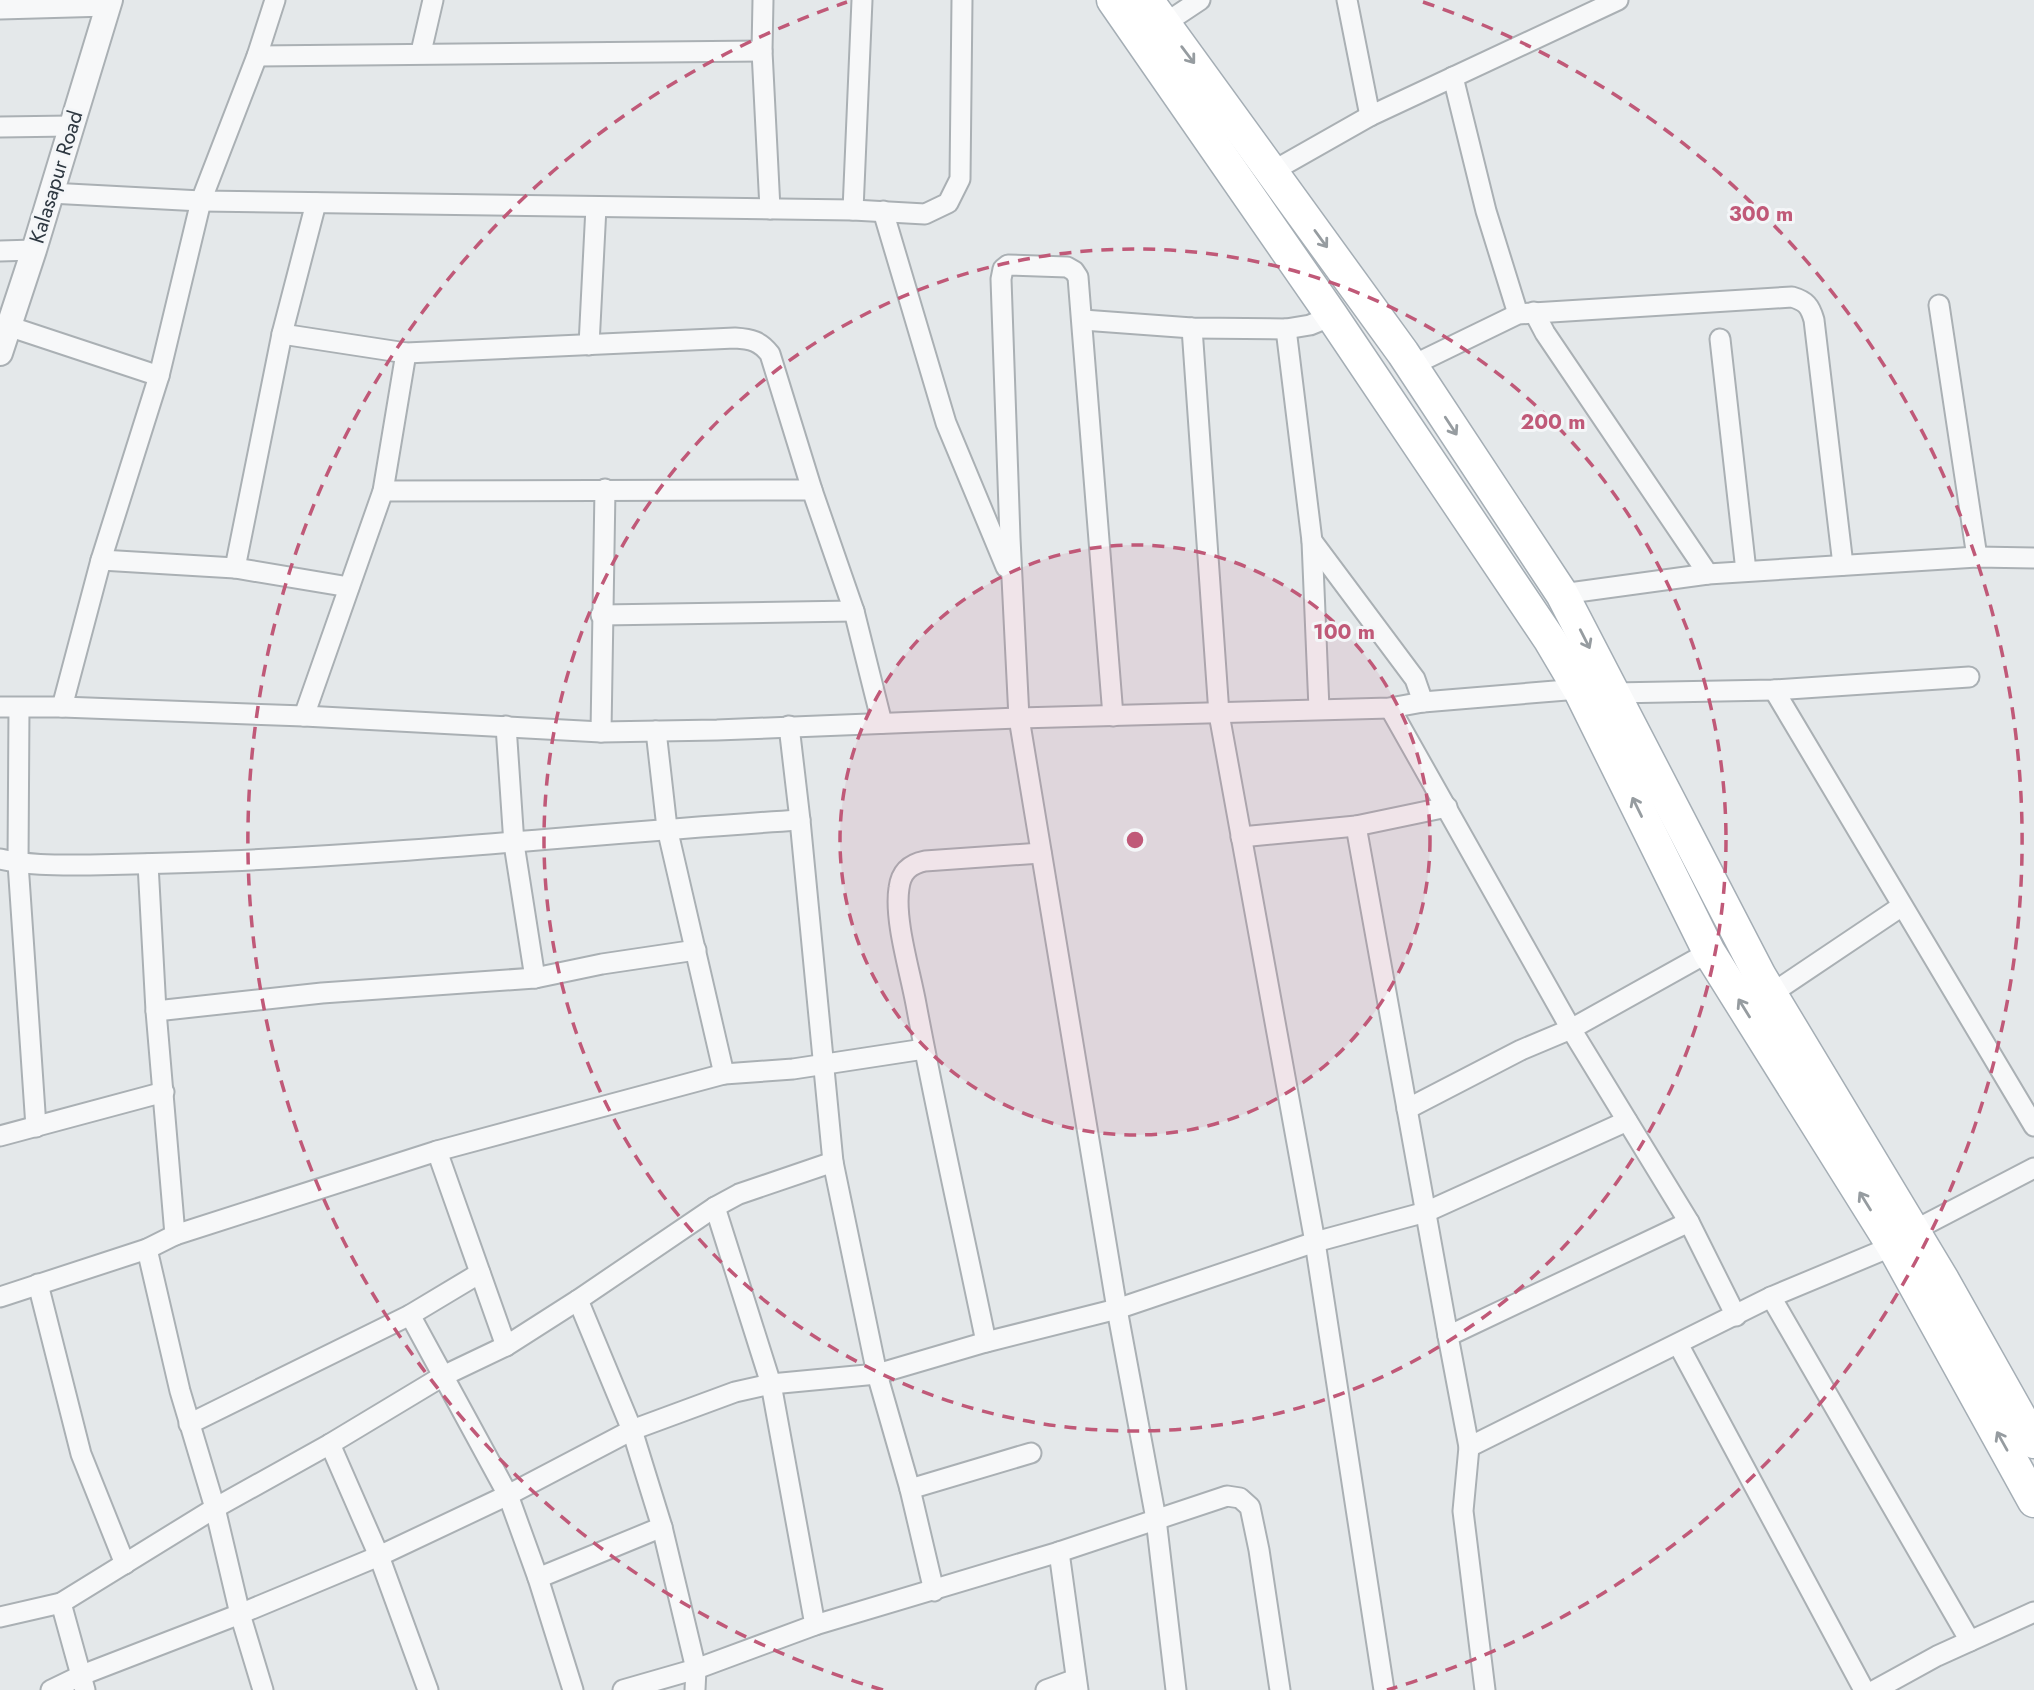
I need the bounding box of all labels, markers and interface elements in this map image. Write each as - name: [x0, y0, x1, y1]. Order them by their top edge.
- one-way arrow: [1180, 45, 1195, 64]
- street label: Kalasapur Road: [22, 107, 90, 247]
- text: 300 m: [1729, 199, 1793, 229]
- one-way arrow: [1314, 229, 1328, 248]
- text: 200 m: [1520, 407, 1586, 437]
- one-way arrow: [1444, 416, 1458, 435]
- text: 100 m: [1313, 617, 1375, 647]
- one-way arrow: [1579, 628, 1593, 649]
- one-way arrow: [1630, 797, 1644, 818]
- centre of rings: [1123, 828, 1147, 852]
- one-way arrow: [1737, 999, 1752, 1018]
- one-way arrow: [1857, 1192, 1872, 1211]
- one-way arrow: [1995, 1431, 2008, 1452]

